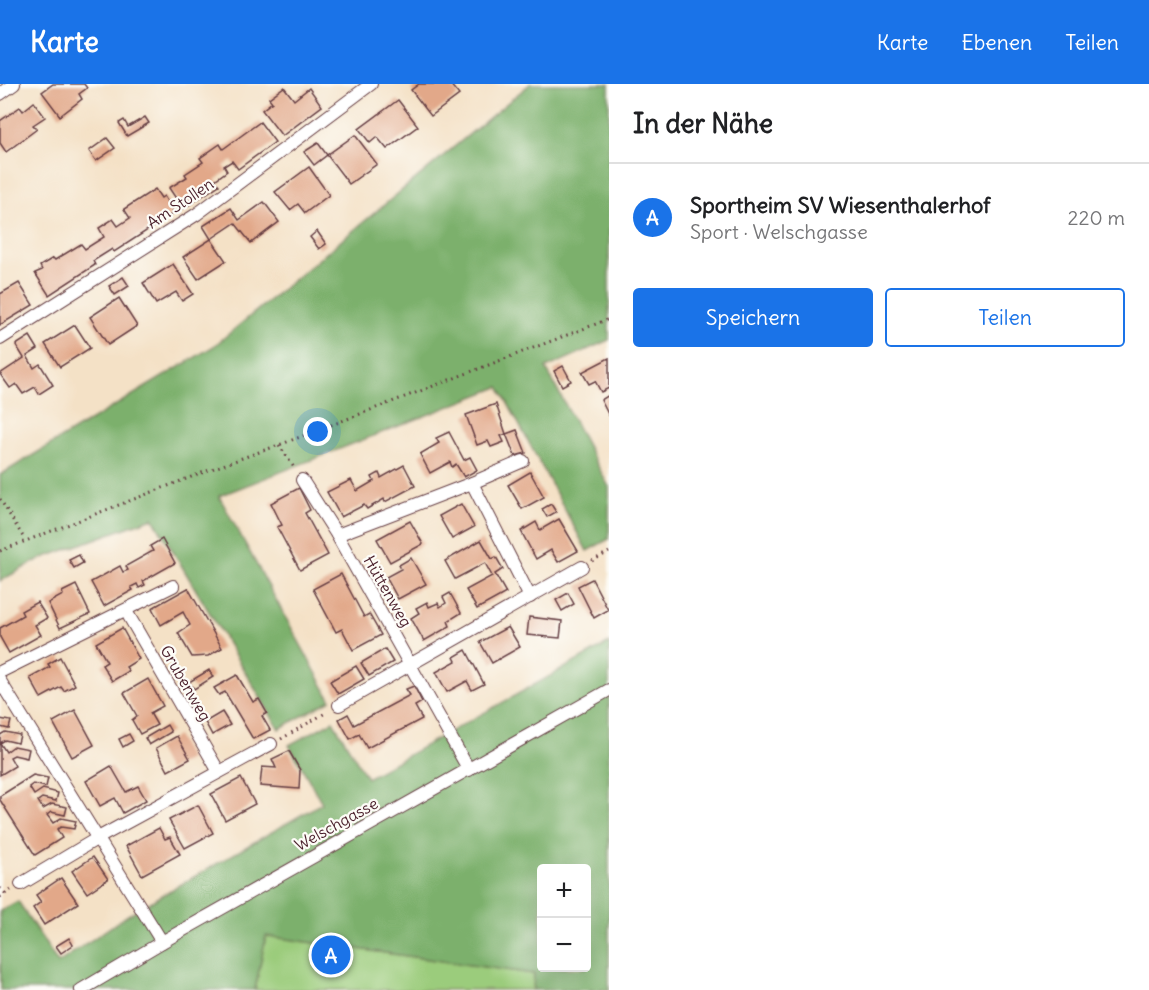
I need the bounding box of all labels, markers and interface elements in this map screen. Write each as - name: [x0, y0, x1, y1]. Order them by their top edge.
- text: Karte: [30, 24, 99, 60]
- text: Karte: [877, 29, 928, 56]
- text: Ebenen: [961, 29, 1032, 56]
- text: Teilen: [1065, 29, 1119, 56]
- text: In der Nähe: [633, 107, 773, 140]
- street label: Am Stollen: [143, 173, 217, 233]
- text: Sportheim SV Wiesenthalerhof: [690, 191, 991, 219]
- text: A: [646, 205, 659, 230]
- text: 220 m: [1068, 205, 1125, 230]
- text: Sport · Welschgasse: [690, 219, 868, 244]
- button: Speichern: [633, 288, 873, 347]
- button: Teilen: [885, 288, 1125, 347]
- your location: [303, 417, 332, 446]
- street label: Hüttenweg: [359, 552, 417, 630]
- street label: Grubenweg: [156, 642, 216, 724]
- street label: Welschgasse: [291, 793, 381, 855]
- map controls: [537, 864, 591, 972]
- button: +: [537, 864, 591, 918]
- button: −: [537, 918, 591, 972]
- pin: A: [312, 932, 350, 978]

